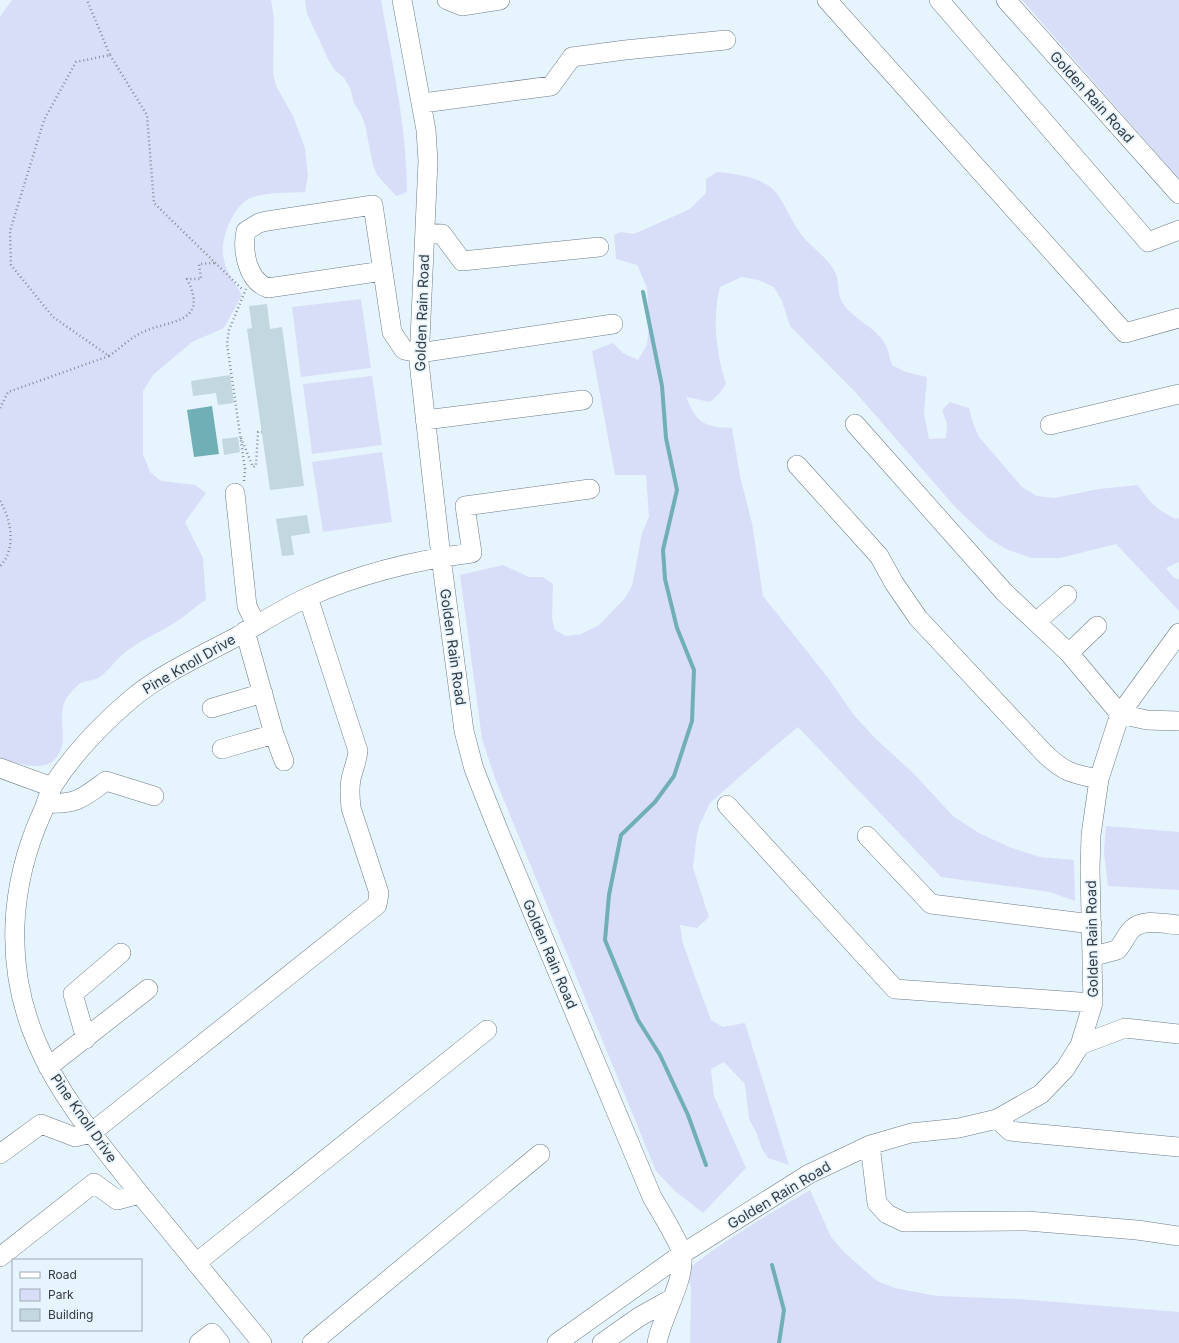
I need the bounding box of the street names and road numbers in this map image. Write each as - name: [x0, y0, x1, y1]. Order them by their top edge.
- street label: Golden Rain Road: [1047, 47, 1138, 146]
- street label: Golden Rain Road: [411, 254, 432, 372]
- street label: Golden Rain Road: [437, 588, 470, 706]
- street label: Pine Knoll Drive: [139, 630, 238, 697]
- street label: Golden Rain Road: [1082, 880, 1101, 998]
- street label: Golden Rain Road: [520, 896, 581, 1011]
- street label: Pine Knoll Drive: [48, 1070, 121, 1165]
- street label: Golden Rain Road: [724, 1157, 833, 1232]

